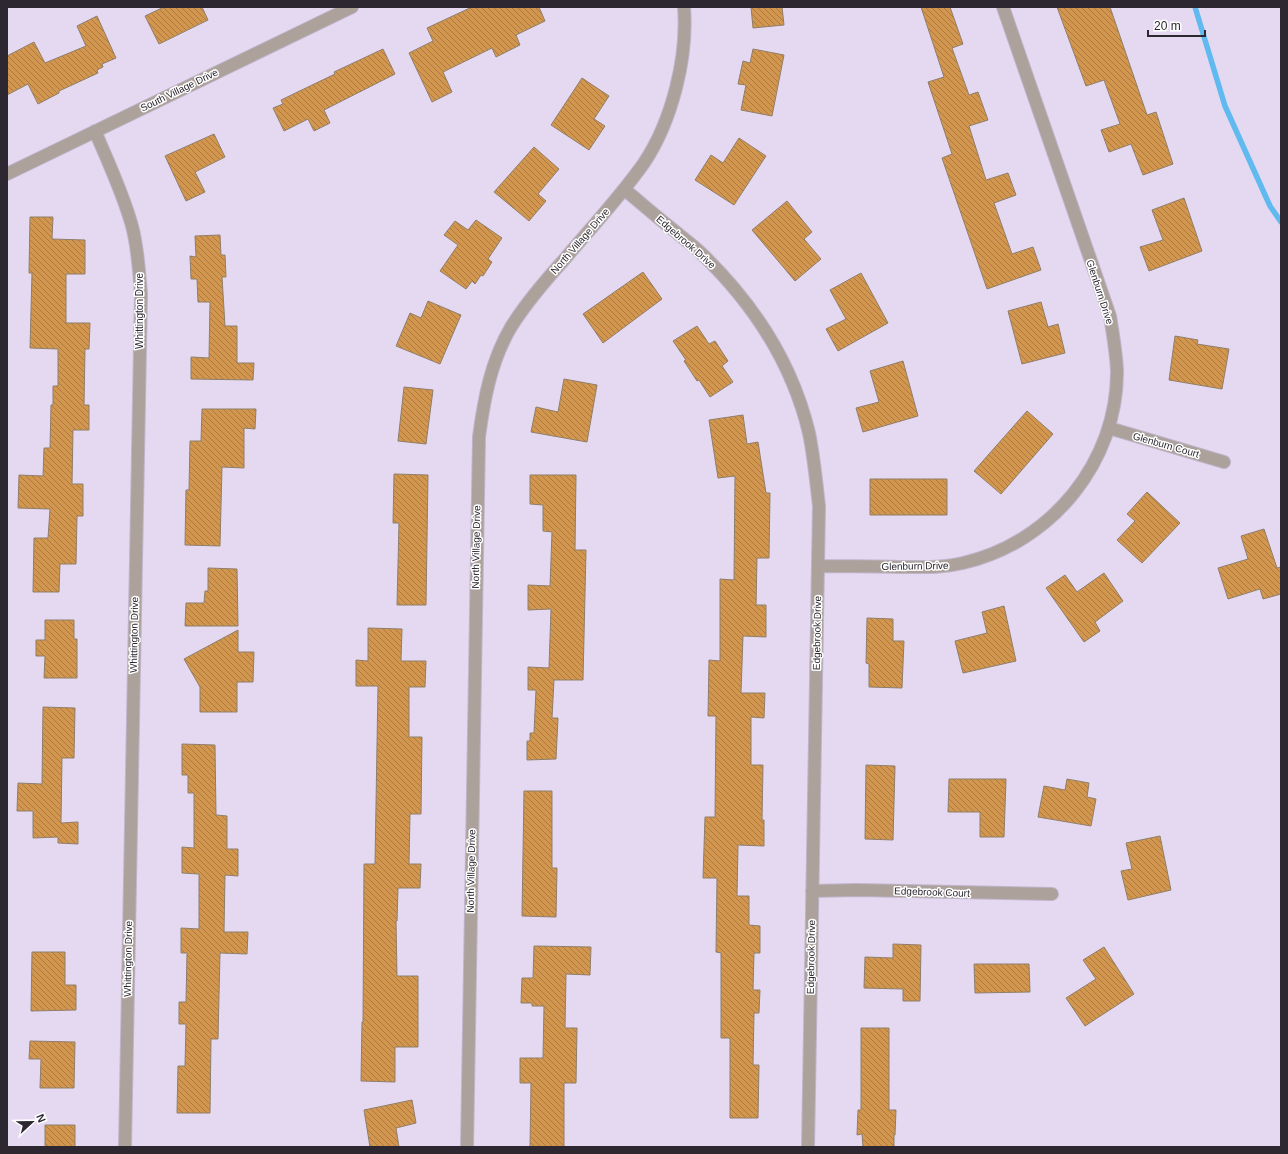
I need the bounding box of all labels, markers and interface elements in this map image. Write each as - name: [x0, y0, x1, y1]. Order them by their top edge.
- scale bar: [1148, 12, 1205, 38]
- text: 20 m: [1154, 19, 1181, 33]
- street label: South Village Drive: [138, 66, 220, 114]
- street label: North Village Drive: [549, 206, 612, 276]
- street label: Edgebrook Drive: [654, 213, 718, 271]
- street label: Glenburn Drive: [1084, 258, 1116, 326]
- street label: Whittington Drive: [134, 272, 145, 349]
- street label: Glenburn Court: [1132, 430, 1201, 460]
- street label: North Village Drive: [470, 505, 482, 589]
- street label: Glenburn Drive: [881, 560, 949, 572]
- street label: Edgebrook Drive: [811, 595, 823, 670]
- street label: Whittington Drive: [128, 596, 140, 673]
- street label: North Village Drive: [465, 829, 477, 913]
- street label: Edgebrook Court: [894, 885, 970, 899]
- street label: Edgebrook Drive: [805, 919, 817, 994]
- street label: Whittington Drive: [122, 920, 134, 997]
- north arrow: [12, 1102, 52, 1142]
- text: N: [34, 1112, 48, 1124]

